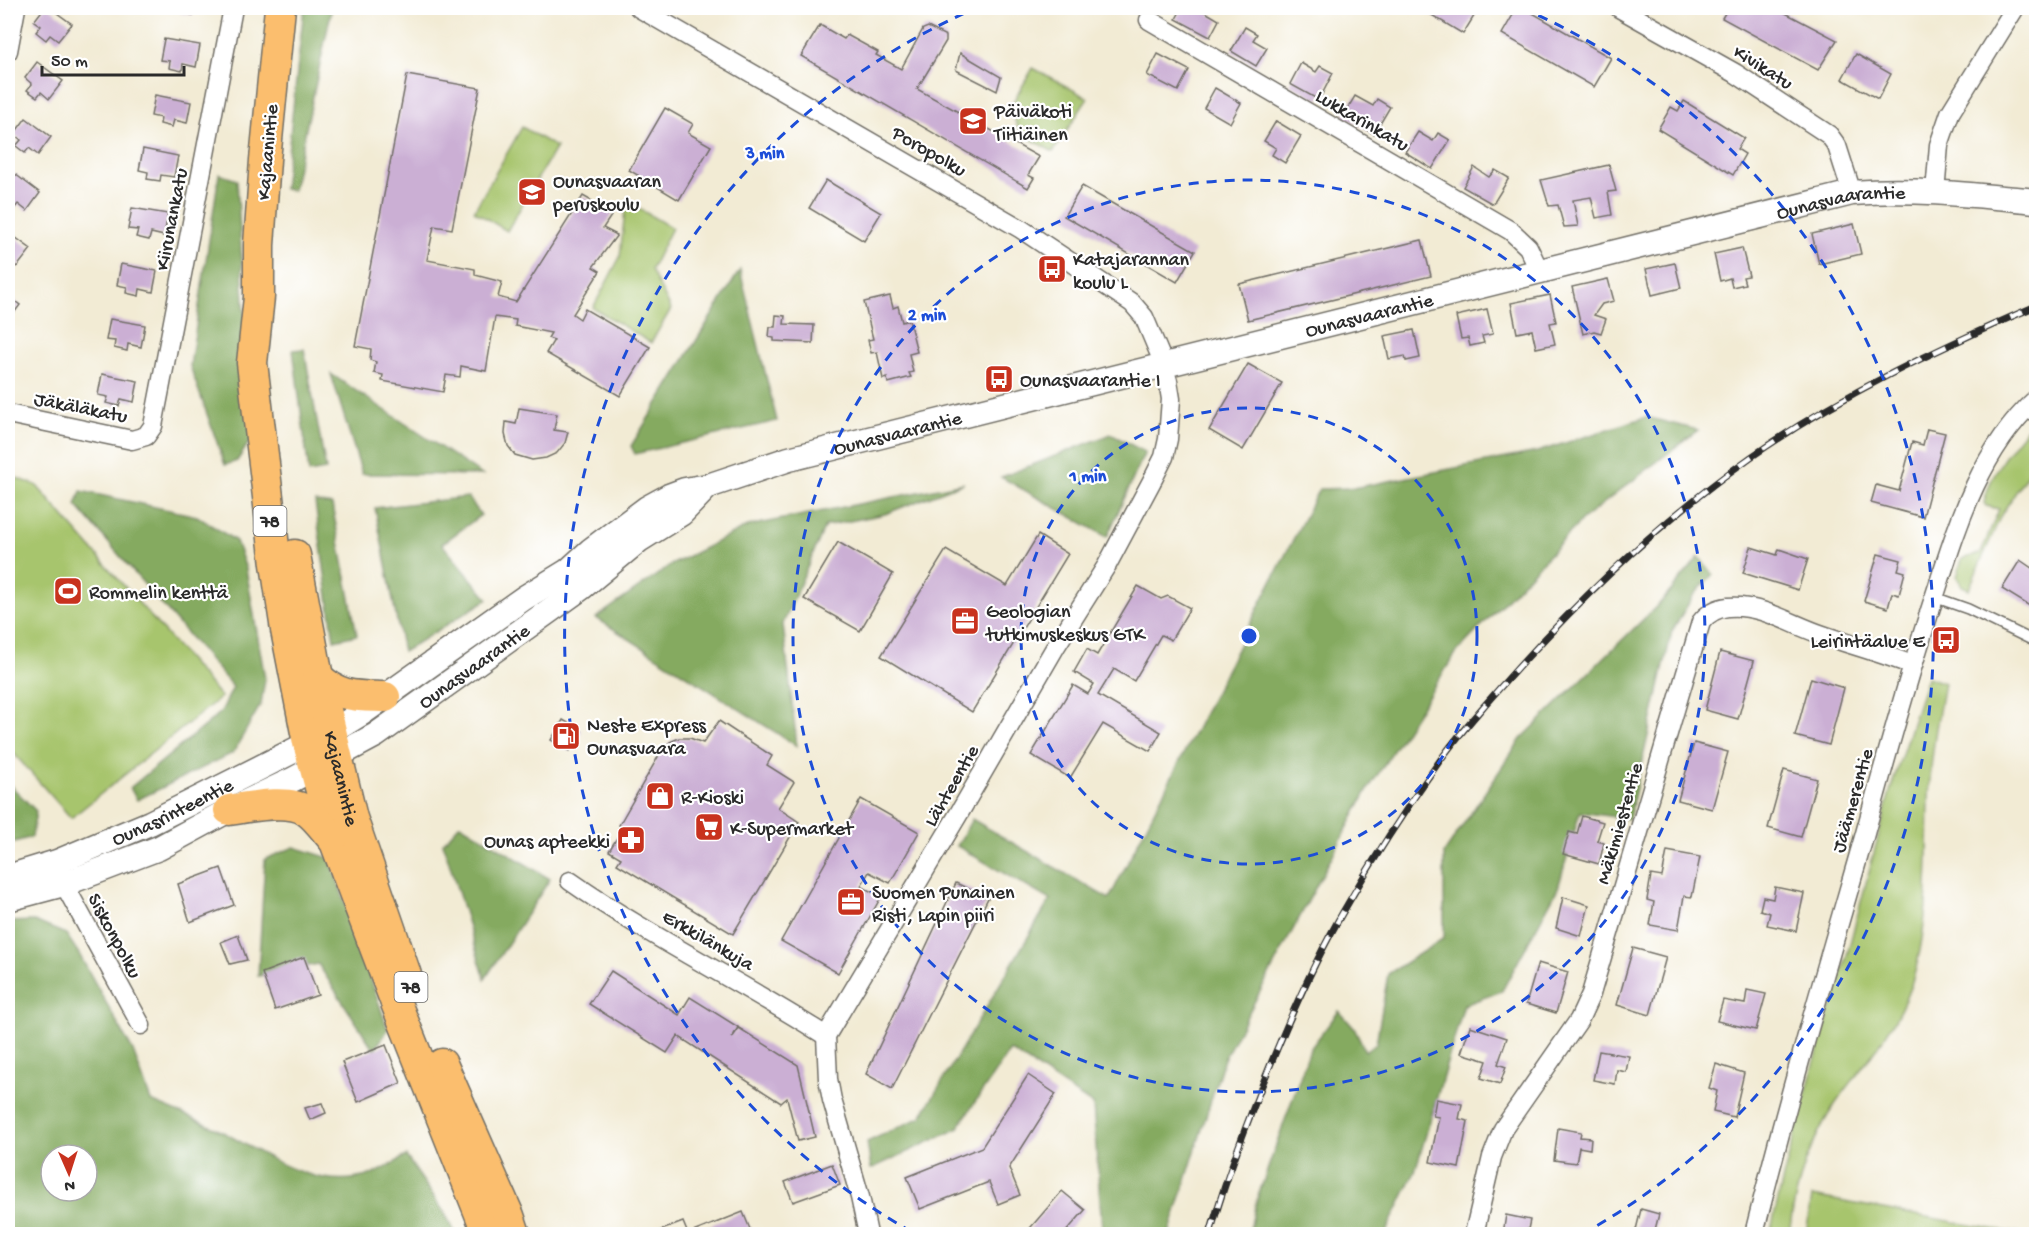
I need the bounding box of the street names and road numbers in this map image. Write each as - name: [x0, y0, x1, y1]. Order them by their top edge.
- street label: Kivikatu: [1728, 42, 1797, 97]
- street label: Lukkarinkatu: [1310, 86, 1413, 158]
- street label: Kajaanintie: [254, 103, 285, 201]
- street label: Poropolku: [886, 122, 970, 184]
- street label: Kiirunankatu: [152, 166, 195, 273]
- street label: Ounasvaarantie: [1775, 183, 1906, 226]
- street label: Ounasvaarantie: [1303, 290, 1437, 344]
- street label: Jäkäläkatu: [32, 389, 130, 430]
- street label: Ounasvaarantie: [832, 408, 965, 462]
- road number: 78: [254, 506, 286, 536]
- street label: Ounasvaarantie: [415, 620, 536, 716]
- street label: Kajaanintie: [316, 729, 362, 830]
- street label: Lähteentie: [920, 741, 986, 832]
- street label: Jäämerentie: [1829, 746, 1880, 856]
- street label: Mäkimiestentie: [1593, 760, 1650, 887]
- street label: Ounasrinteentie: [109, 775, 238, 853]
- street label: Siskonpolku: [81, 890, 145, 984]
- street label: Erkkilänkuja: [657, 907, 758, 978]
- road number: 78: [394, 972, 428, 1002]

